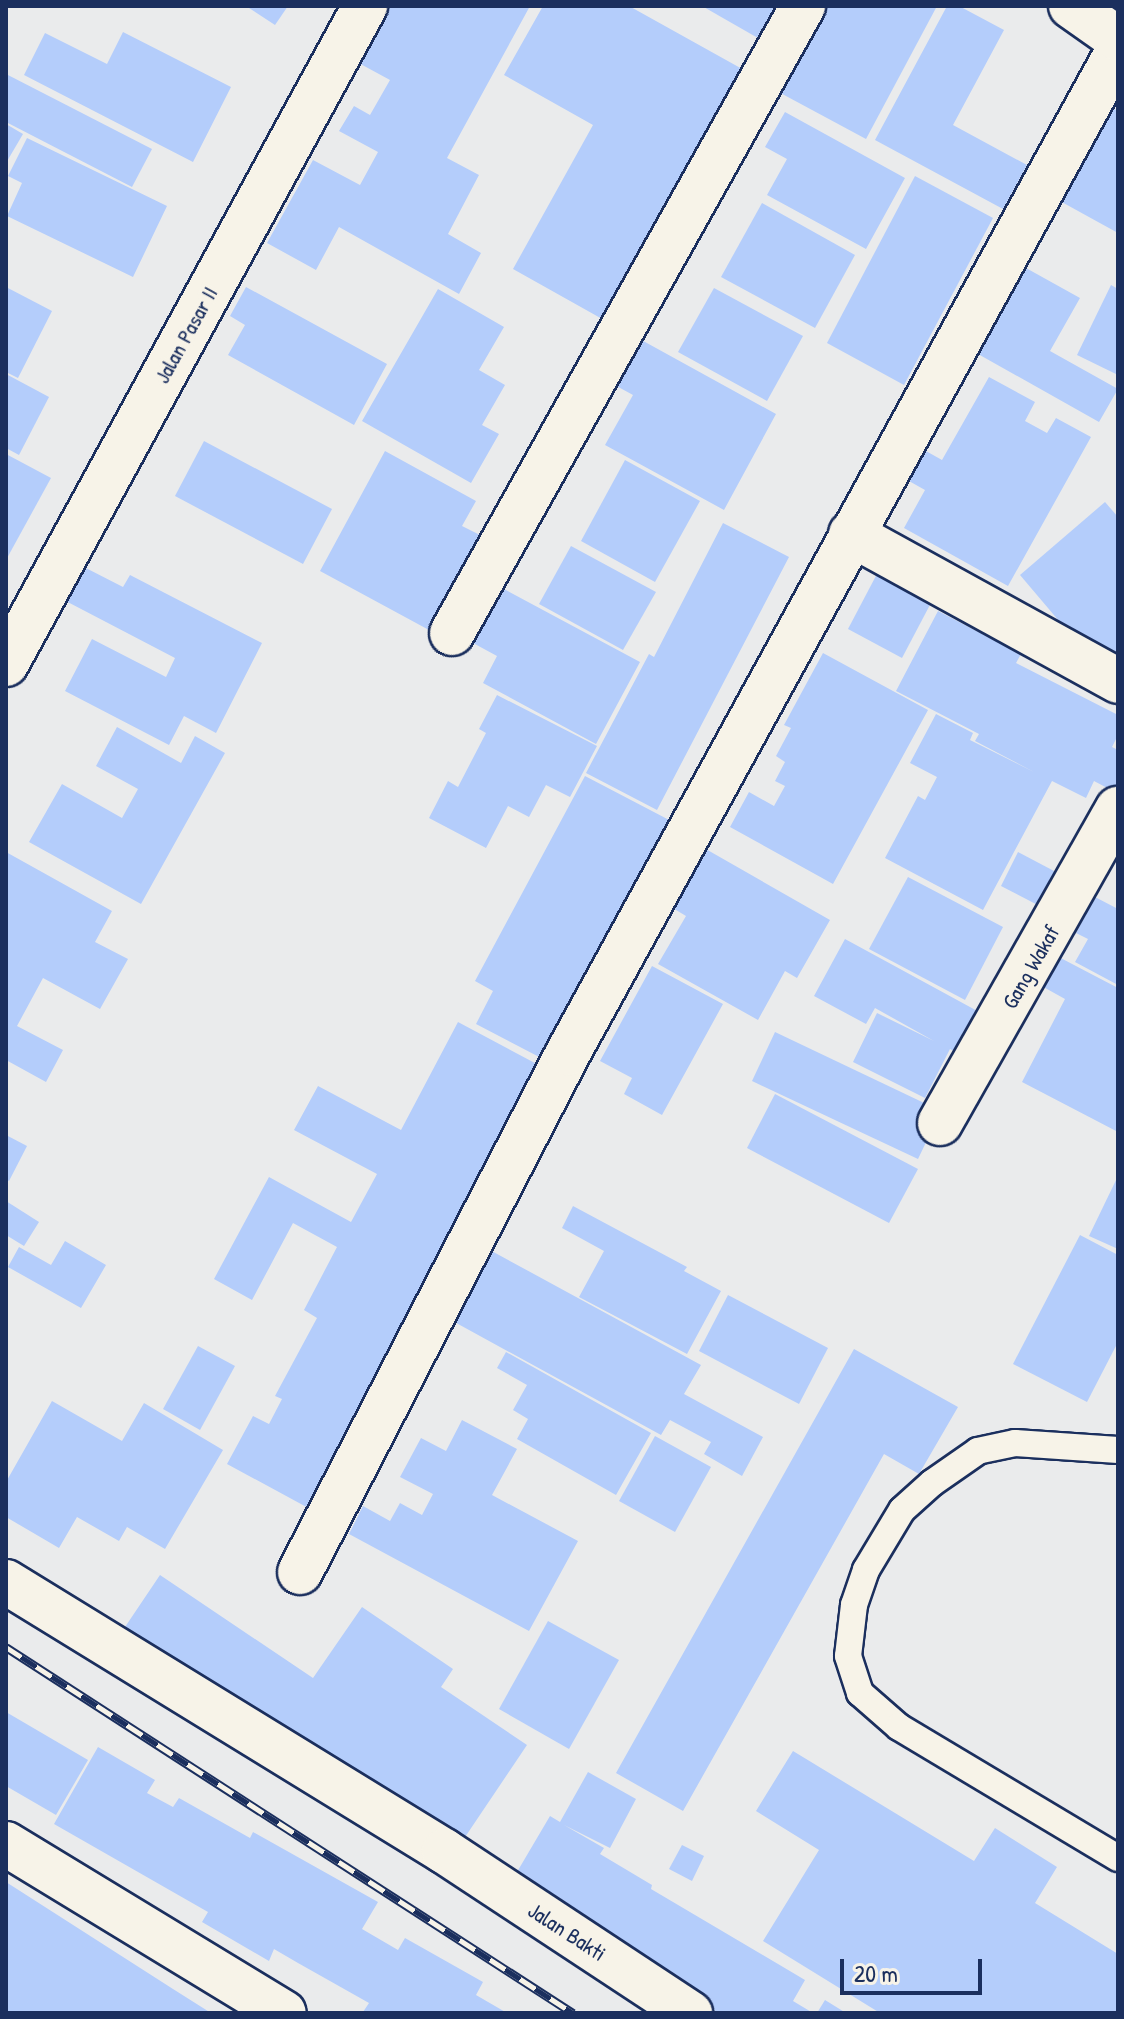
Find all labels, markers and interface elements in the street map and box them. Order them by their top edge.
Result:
street label: Jalan Pasar II [149,282,223,388]
street label: Gang Wakaf [997,921,1065,1013]
street label: Jalan Bakti [523,1897,611,1967]
scale bar [844,1943,986,1993]
text: 20 m [854,1957,898,1989]

